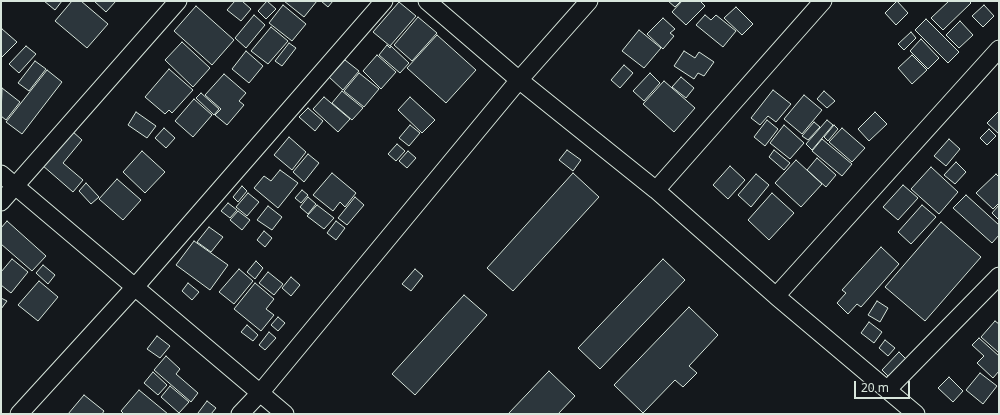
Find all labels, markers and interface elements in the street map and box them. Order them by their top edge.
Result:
scale bar [856,373,912,399]
text: 20 m [861,379,889,396]

